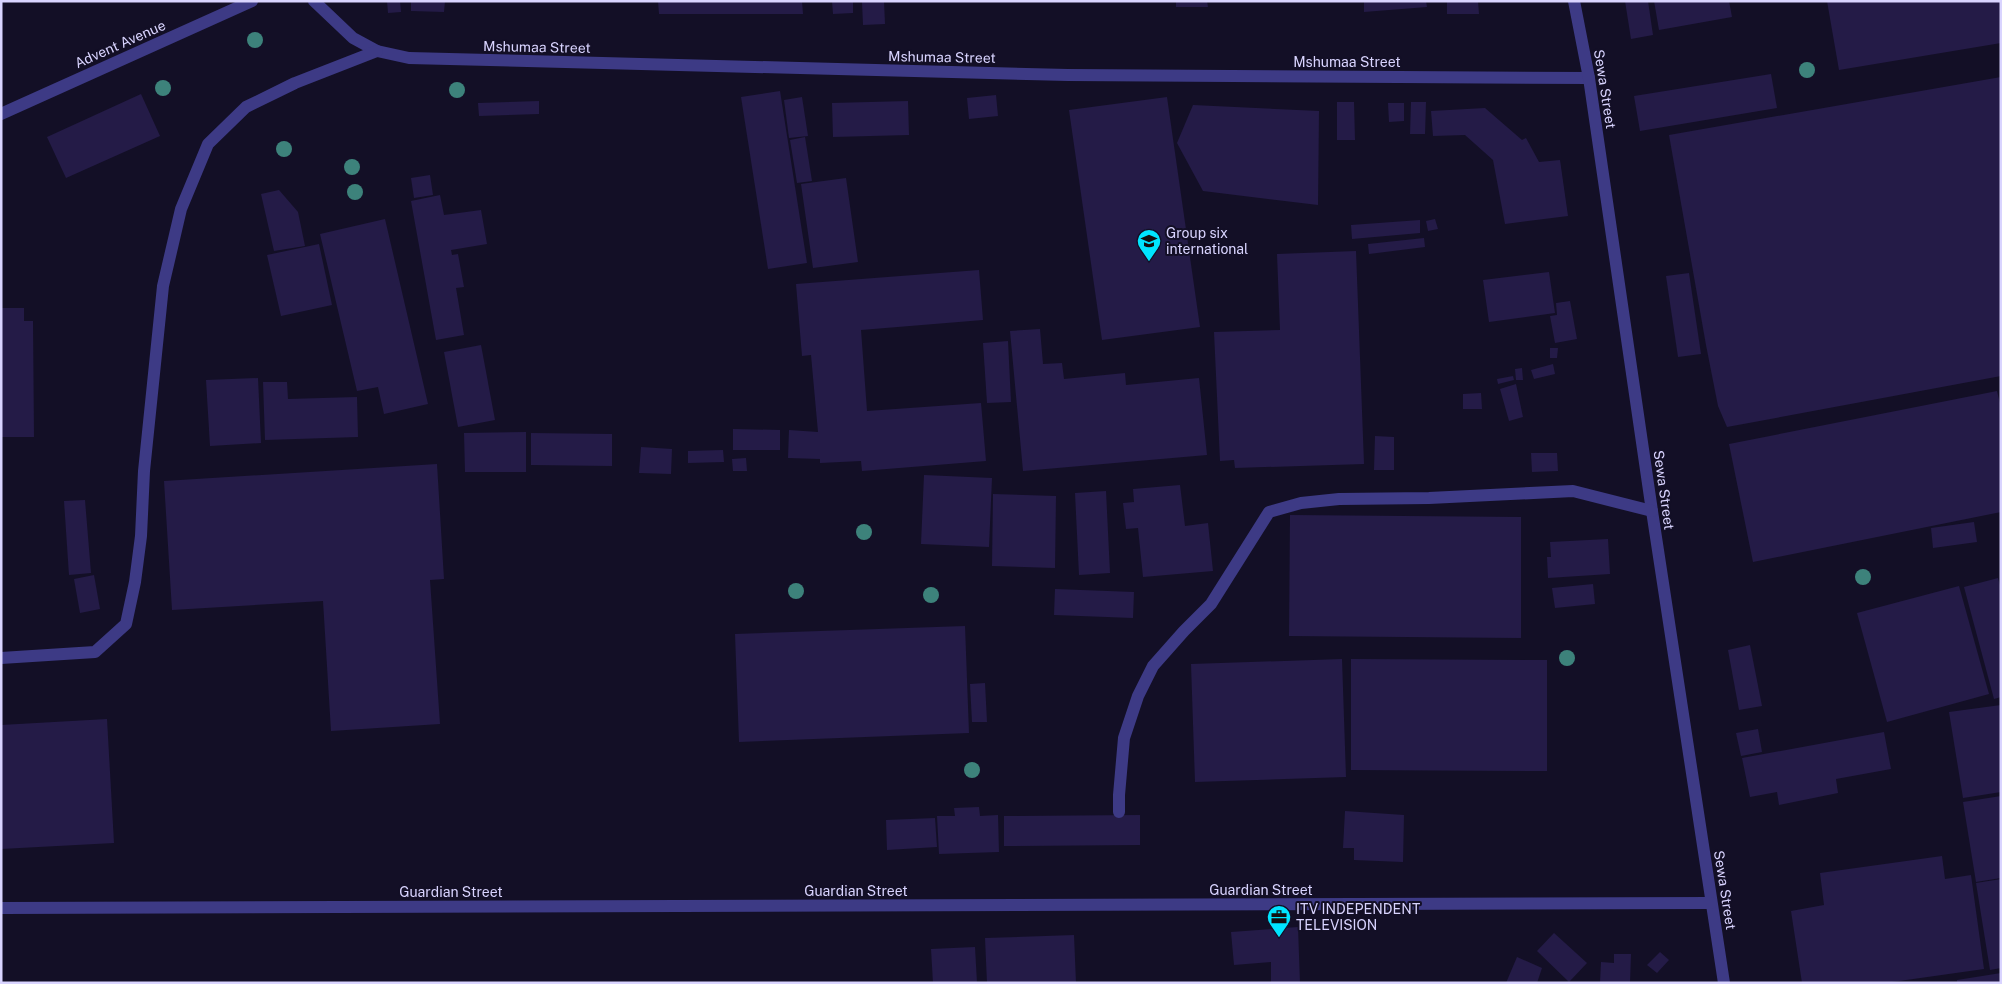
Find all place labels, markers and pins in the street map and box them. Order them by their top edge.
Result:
place label: Group six international [1166,225,1248,257]
school or university icon: Group six international [1136,228,1162,262]
place label: ITV INDEPENDENT TELEVISION [1296,901,1420,933]
office icon: ITV INDEPENDENT TELEVISION [1266,904,1292,938]

